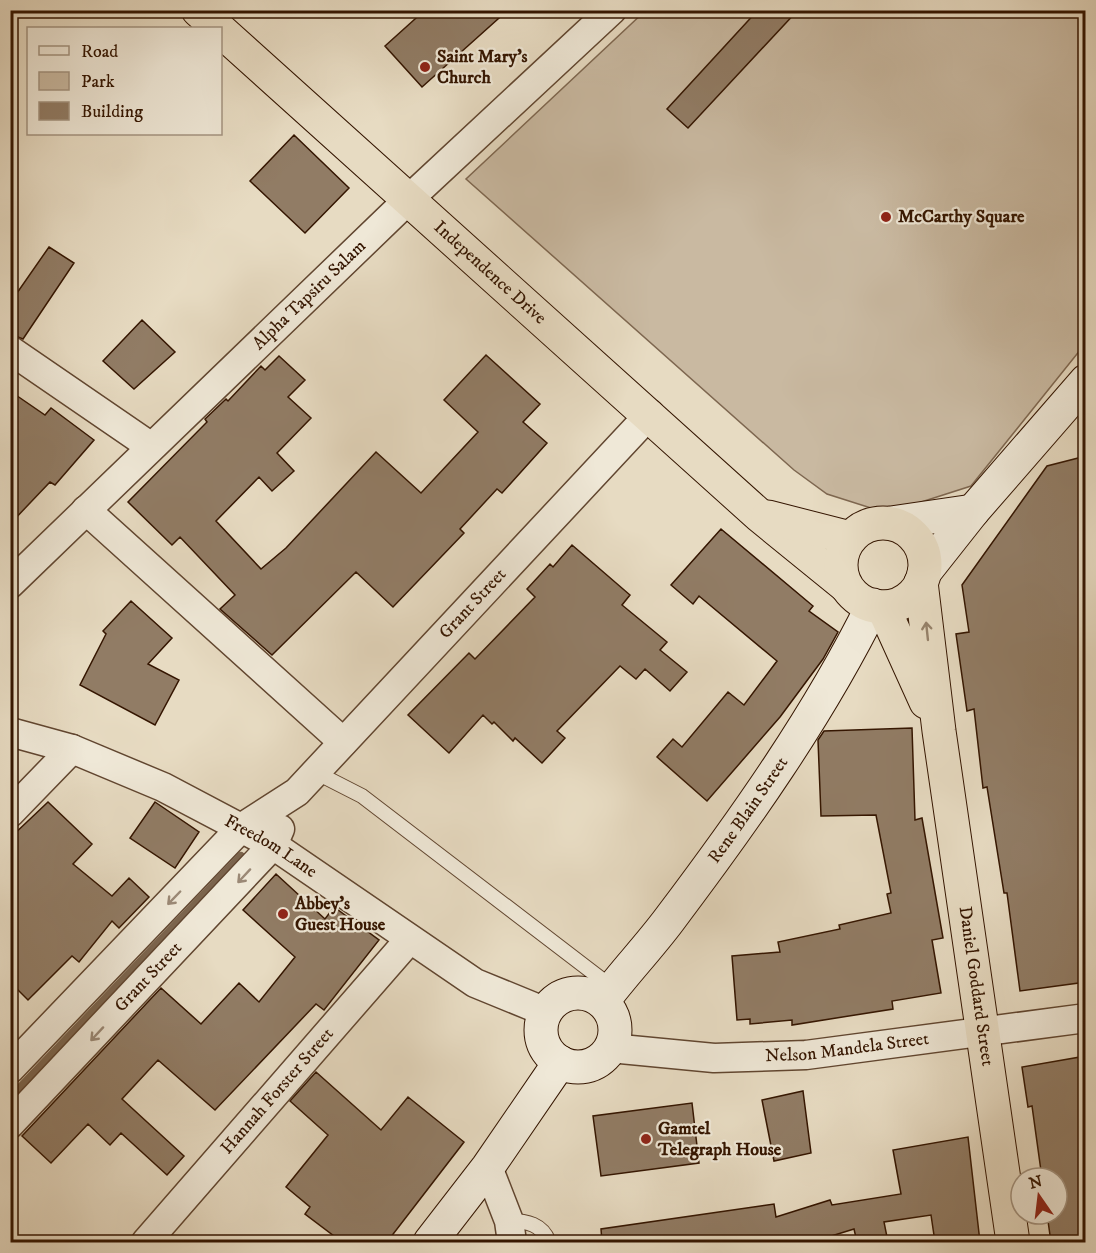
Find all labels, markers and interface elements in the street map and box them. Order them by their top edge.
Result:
legend [27,27,222,135]
text: Road [81,41,118,63]
place label: Saint Mary's Church [437,46,528,89]
marker: Saint Mary's Church [418,60,432,74]
text: Park [81,71,115,93]
text: Building [81,101,143,123]
place label: McCarthy Square [898,206,1025,228]
marker: McCarthy Square [879,210,893,224]
street label: Independence Drive [429,216,551,329]
street label: Alpha Tapsiru Salam [248,235,371,355]
street label: Grant Street [435,564,511,644]
one-way arrow [921,622,932,642]
street label: Rene Blain Street [704,753,793,868]
street label: Freedom Lane [221,810,321,883]
one-way arrow [237,868,251,883]
one-way arrow [167,890,181,905]
place label: Abbey's Guest House [294,893,386,936]
street label: Daniel Goddard Street [954,905,998,1068]
marker: Abbey's Guest House [276,907,290,921]
street label: Grant Street [110,937,187,1017]
street label: Hannah Forster Street [216,1023,339,1159]
one-way arrow [90,1026,104,1041]
street label: Nelson Mandela Street [765,1028,930,1067]
place label: Gamtel Telegraph House [657,1118,782,1161]
marker: Gamtel Telegraph House [639,1132,653,1146]
north arrow [1009,1166,1069,1226]
text: N [1027,1171,1044,1194]

